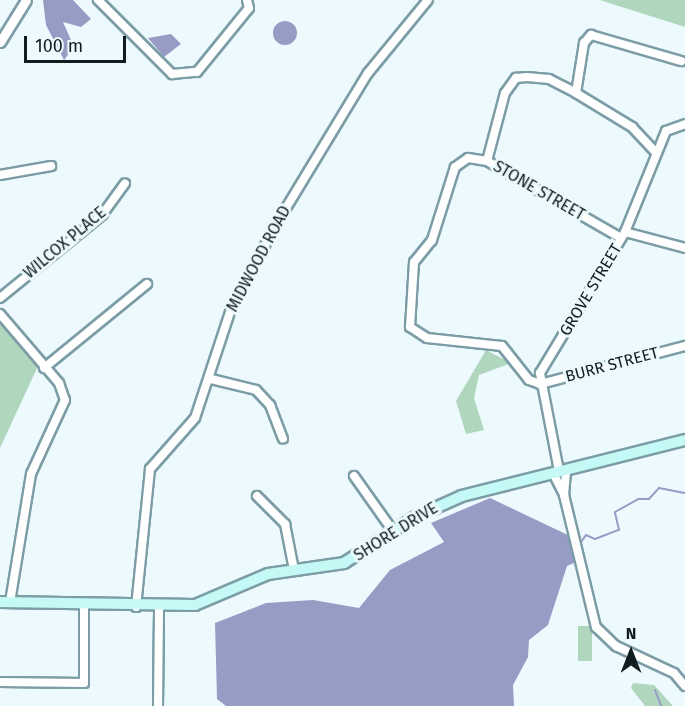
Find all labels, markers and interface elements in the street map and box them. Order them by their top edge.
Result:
scale bar [27,24,129,62]
text: 100 m [35,35,83,57]
street label: STONE STREET [490,157,588,225]
street label: WILCOX PLACE [20,203,110,283]
street label: MIDWOOD ROAD [223,203,295,315]
street label: GROVE STREET [556,240,626,340]
street label: BURR STREET [563,343,661,387]
street label: SHORE DRIVE [350,499,442,565]
north arrow [601,622,661,682]
text: N [626,624,636,643]

